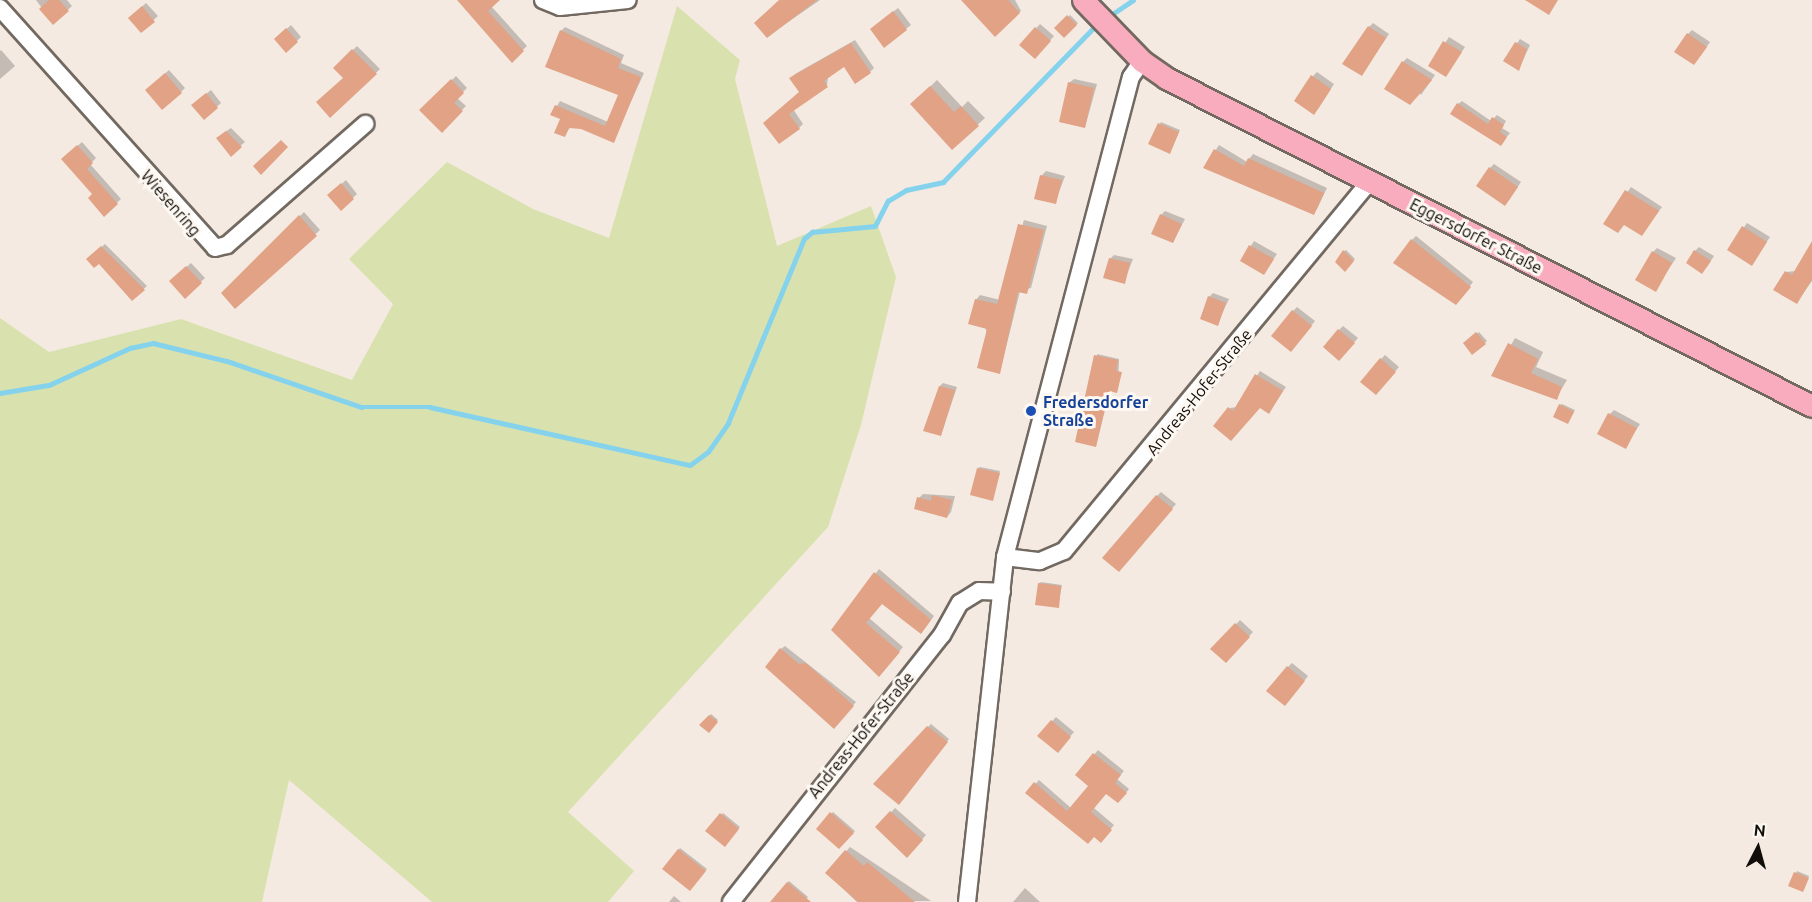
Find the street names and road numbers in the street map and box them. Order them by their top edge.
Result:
street label: Wiesenring [137,166,205,240]
street label: Eggersdorfer Straße [1407,194,1545,278]
street label: Andreas-Hofer-Straße [1142,325,1256,459]
street label: Andreas-Hofer-Straße [804,668,918,802]

